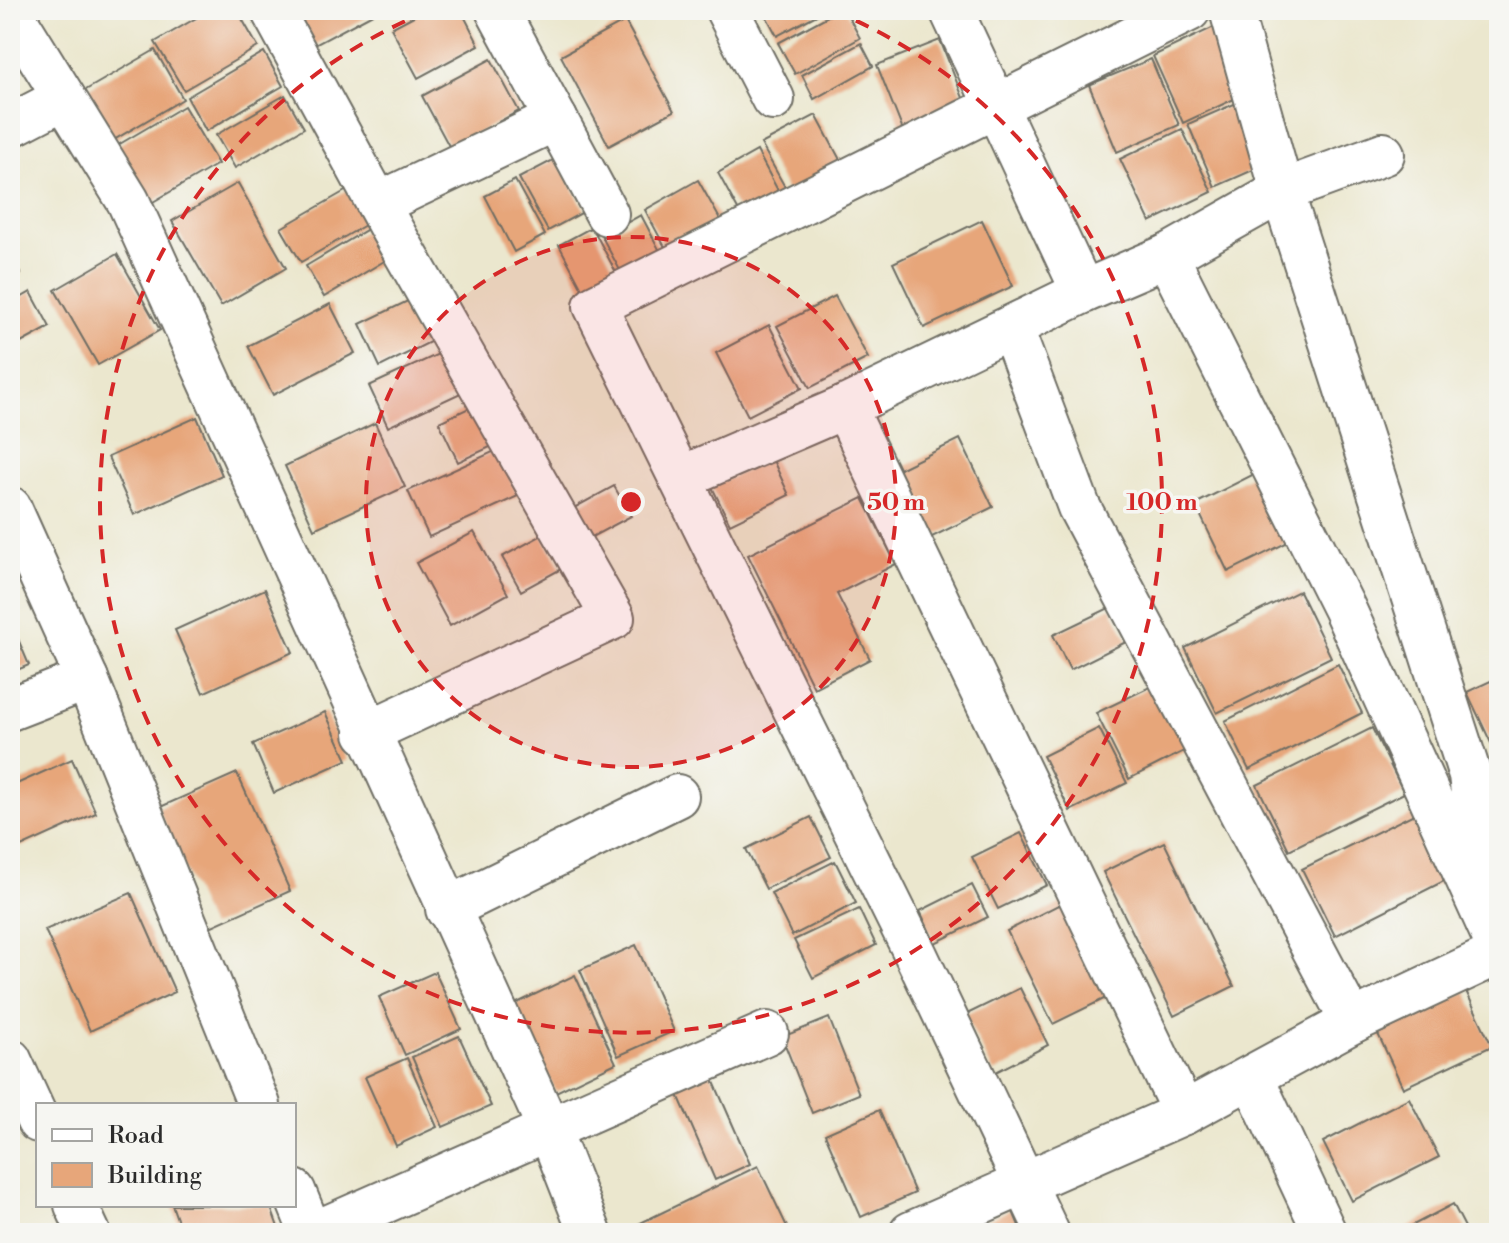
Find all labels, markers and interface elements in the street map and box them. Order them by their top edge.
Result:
centre of rings [617,488,645,516]
text: 50 m [867,488,925,518]
text: 100 m [1126,488,1198,518]
legend [36,1103,296,1207]
text: Road [108,1121,164,1151]
text: Building [107,1161,202,1191]

